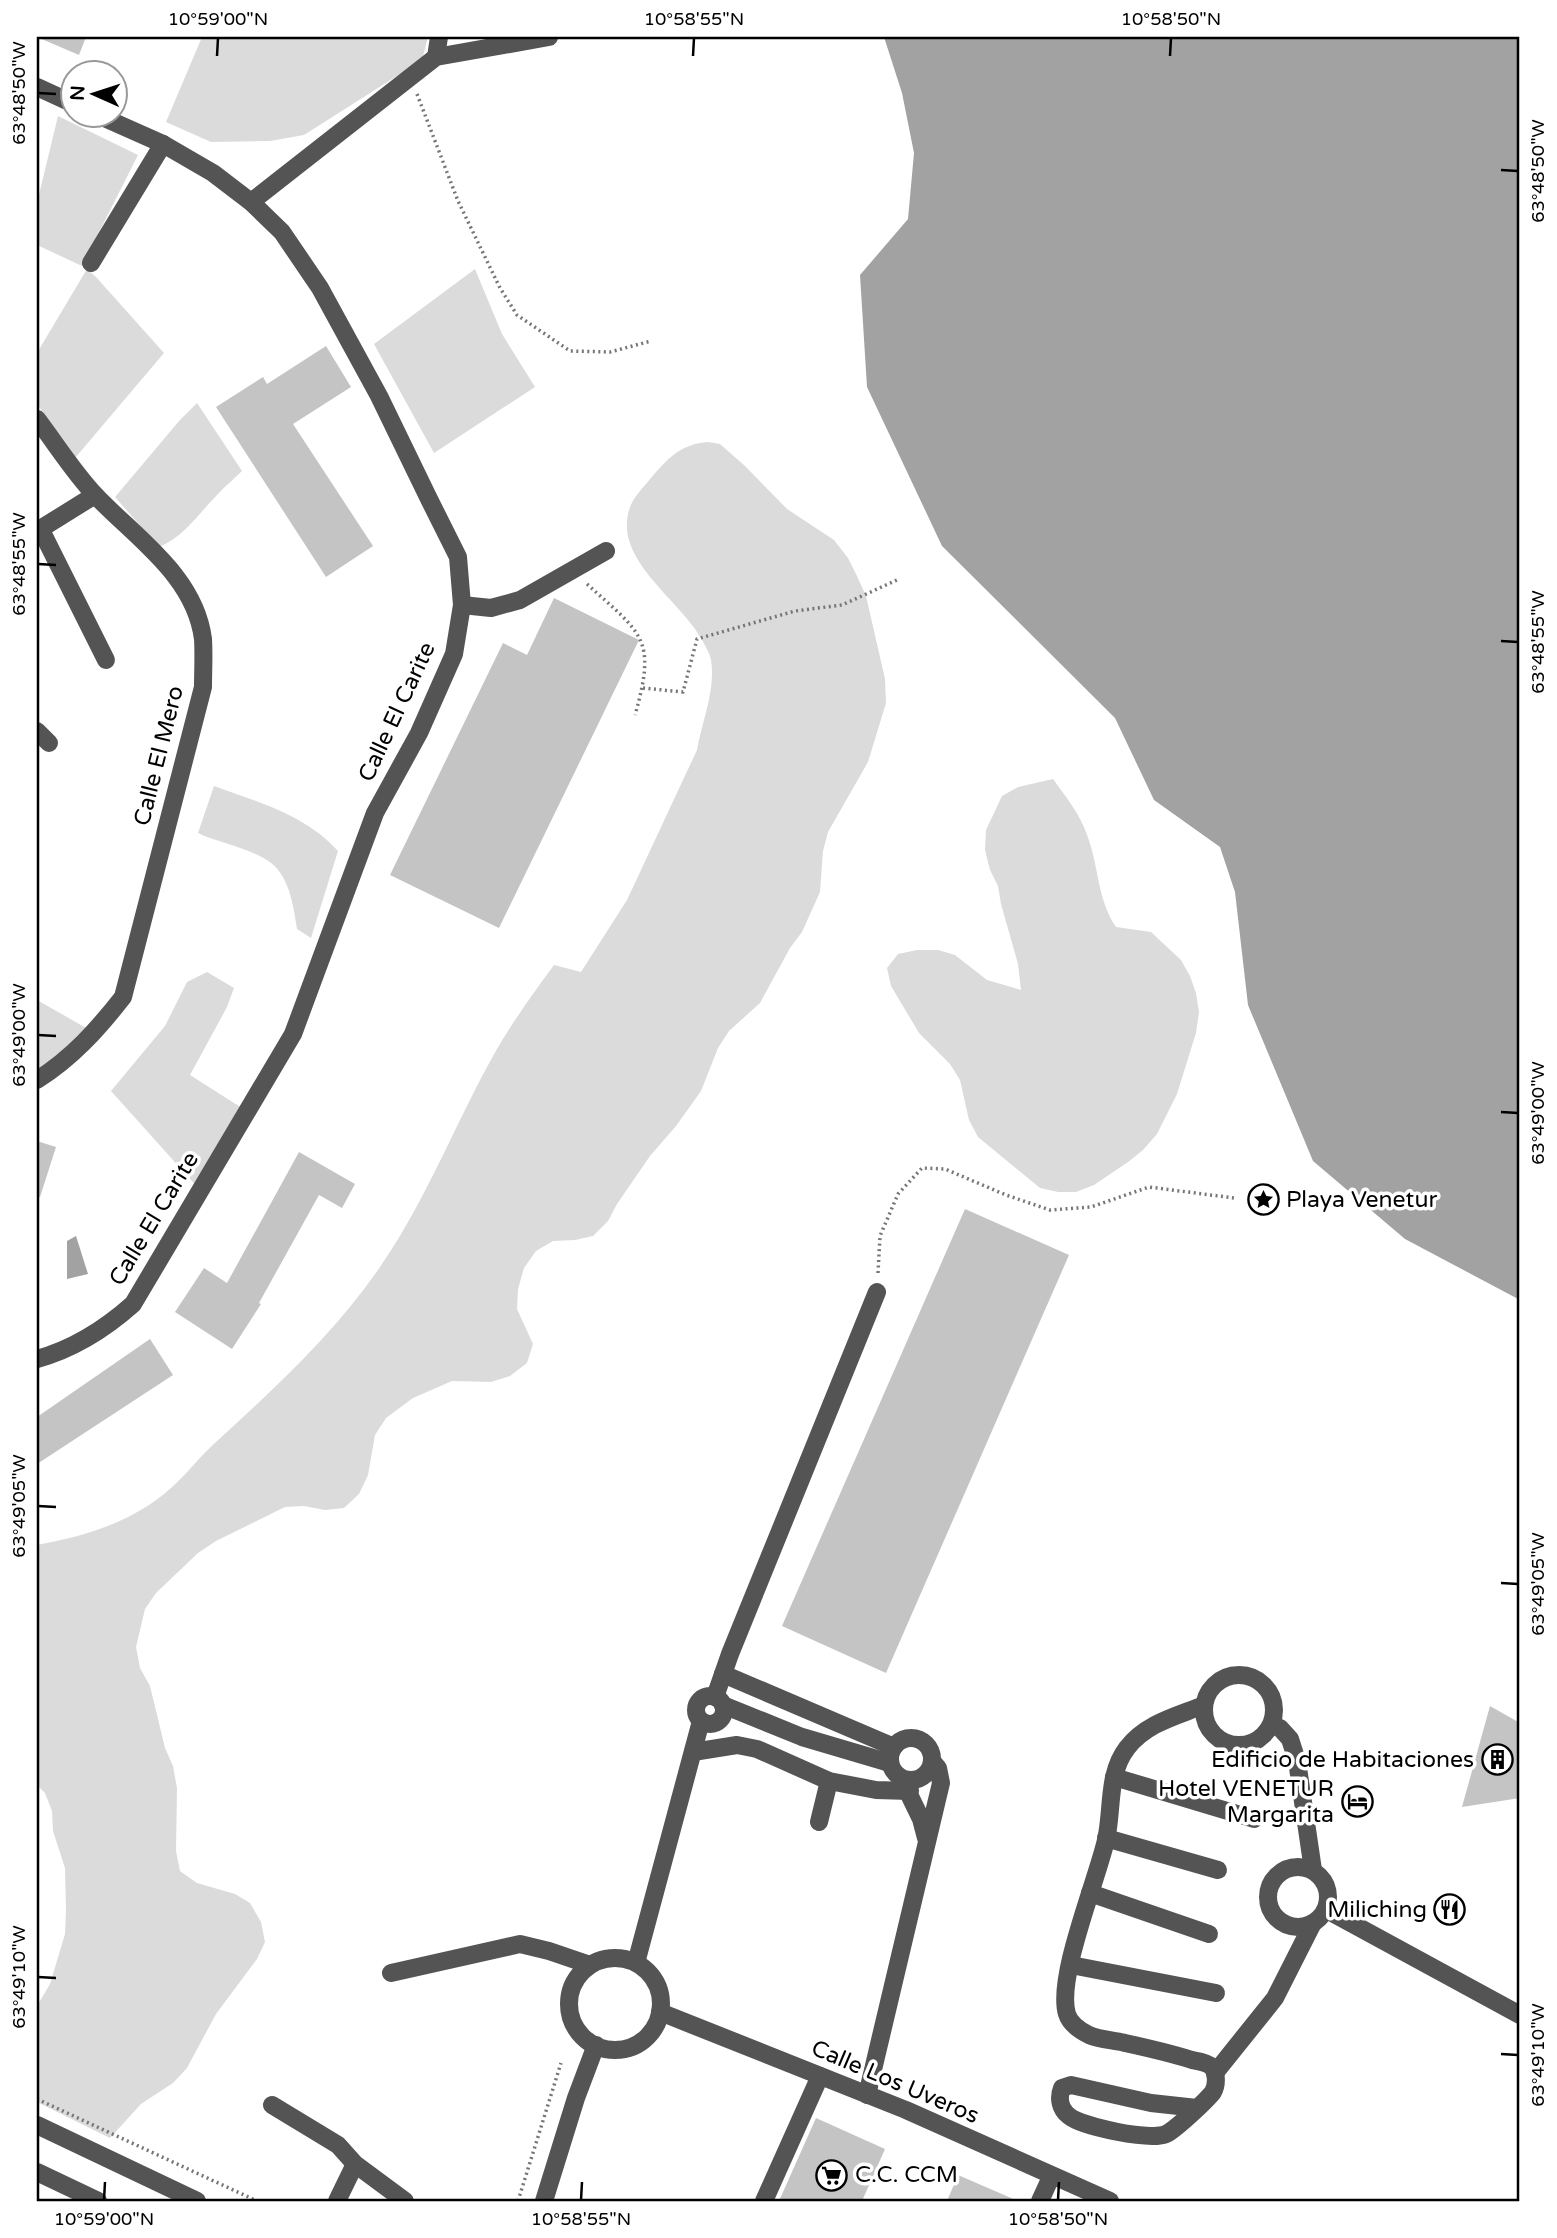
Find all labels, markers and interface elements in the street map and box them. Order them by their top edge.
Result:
text: 10°59'00"N [168,8,268,30]
text: 10°58'55"N [644,8,744,30]
text: 10°58'50"N [1121,8,1221,30]
text: 63°48'50"W [8,41,30,145]
north arrow [60,60,130,130]
text: N [67,85,89,101]
text: 63°48'50"W [1527,119,1549,223]
text: 63°48'55"W [8,512,30,616]
text: 63°48'55"W [1527,590,1549,694]
street label: Calle El Carite [352,638,442,786]
street label: Calle El Mero [128,683,190,829]
text: 63°49'00"W [8,983,30,1087]
text: 63°49'00"W [1527,1061,1549,1165]
street label: Calle El Carite [103,1147,205,1291]
place icon: Playa Venetur [1246,1183,1280,1217]
place label: Playa Venetur [1286,1186,1437,1214]
text: 63°49'05"W [8,1454,30,1558]
text: 63°49'05"W [1527,1532,1549,1636]
building icon: Edificio de Habitaciones [1480,1743,1514,1777]
place label: Edificio de Habitaciones [1211,1746,1474,1774]
place label: Hotel VENETUR Margarita [1158,1775,1334,1829]
hotel icon: Hotel VENETUR Margarita [1340,1785,1374,1819]
restaurant icon: Miliching [1433,1893,1467,1927]
place label: Miliching [1327,1896,1427,1924]
text: 63°49'10"W [8,1925,30,2029]
text: 63°49'10"W [1527,2003,1549,2107]
street label: Calle Los Uveros [807,2034,983,2130]
supermarket icon: C.C. CCM [815,2158,849,2192]
place label: C.C. CCM [855,2161,958,2189]
text: 10°59'00"N [54,2208,154,2230]
text: 10°58'55"N [531,2208,631,2230]
text: 10°58'50"N [1008,2208,1108,2230]

